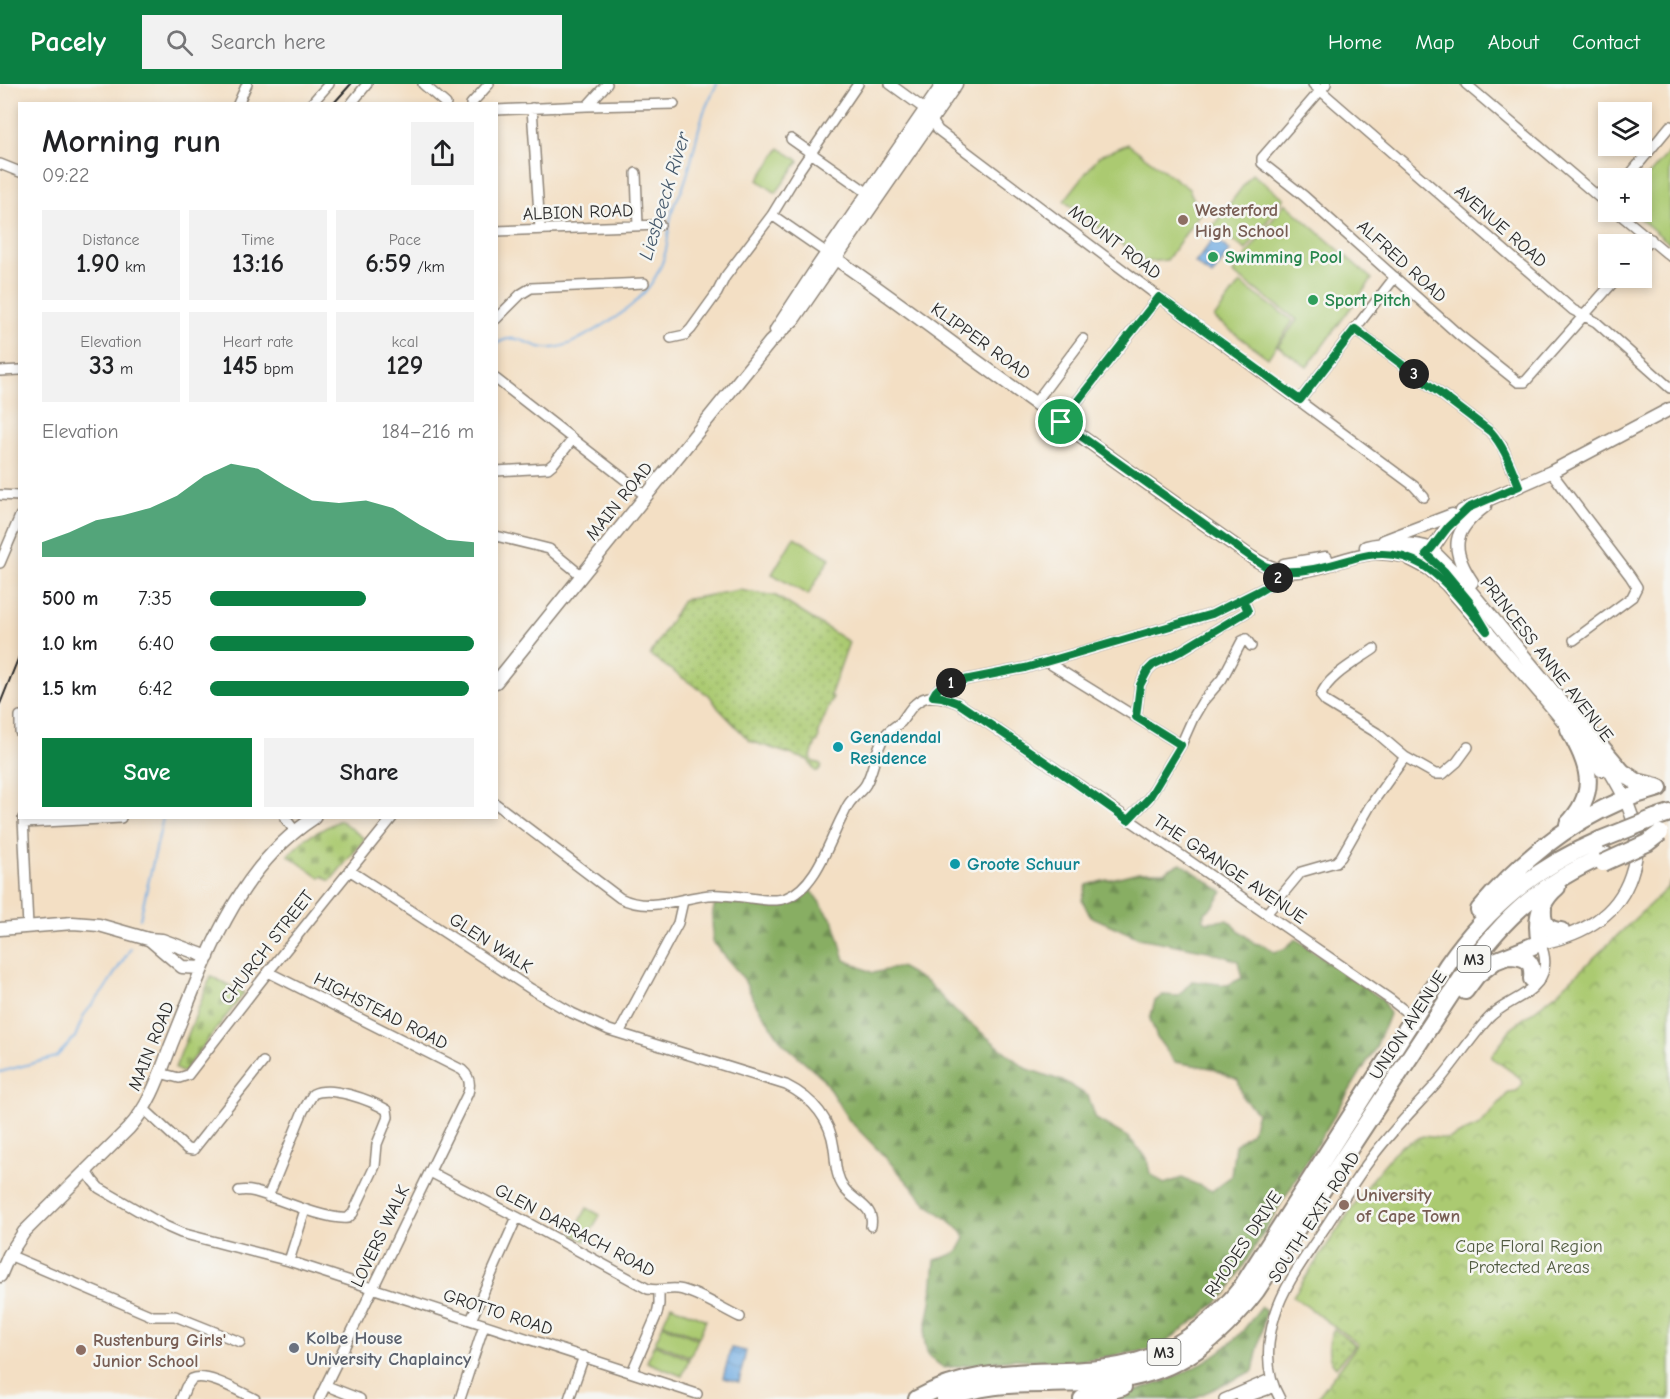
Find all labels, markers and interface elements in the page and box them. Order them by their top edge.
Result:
search box [142,15,562,69]
text: Pacely [30,26,106,58]
icon: search [163,26,196,59]
text: Search here [211,29,326,55]
text: Home [1328,30,1382,54]
text: Map [1415,30,1455,54]
text: About [1488,30,1539,54]
text: Contact [1572,30,1640,54]
map controls [1598,102,1652,288]
button: layers [1598,102,1652,156]
text: Morning run [42,122,221,160]
button: share [411,122,474,185]
water label: Liesbeeck River [634,128,695,263]
text: 09:22 [42,164,89,187]
button: + [1598,168,1652,222]
street label: AVENUE ROAD [1450,181,1551,272]
street label: ALBION ROAD [522,200,634,225]
place label: Westerford High School [1195,200,1289,242]
street label: MOUNT ROAD [1064,201,1165,284]
marker: Westerford High School [1176,213,1190,227]
street label: ALFRED ROAD [1353,216,1451,307]
text: Distance [82,231,140,249]
text: Time [241,231,275,249]
text: Pace [389,231,421,249]
button: − [1598,234,1652,288]
place label: Swimming Pool [1225,247,1342,268]
text: 1.90 [76,249,120,279]
text: 13:16 [232,249,284,279]
text: 6:59 [365,249,412,279]
marker: Swimming Pool [1206,250,1220,264]
text: km [120,258,146,276]
text: /km [412,258,445,276]
place label: Sport Pitch [1325,290,1411,311]
marker: Sport Pitch [1306,293,1320,307]
street label: KLIPPER ROAD [927,298,1035,385]
text: Elevation [80,333,142,351]
text: Heart rate [223,333,293,351]
text: kcal [392,333,418,351]
text: 33 [89,351,115,381]
text: 145 [222,351,258,381]
text: 129 [387,351,423,381]
pin: 3 [1399,359,1429,389]
text: m [115,360,133,378]
text: bpm [258,360,294,378]
text: 3 [1410,365,1418,383]
pin [1035,396,1086,447]
icon: arrive [1044,405,1077,438]
text: Elevation [42,420,119,443]
text: 184–216 m [382,420,474,443]
street label: MAIN ROAD [581,458,657,545]
pin: 2 [1263,563,1293,593]
text: 2 [1274,569,1282,587]
street label: PRINCESS ANNE AVENUE [1476,573,1618,746]
text: 500 m [42,587,99,610]
text: 7:35 [138,587,172,610]
text: 1.0 km [42,632,98,655]
text: 6:40 [138,632,174,655]
pin: 1 [936,668,966,698]
text: 1 [948,674,954,692]
text: 1.5 km [42,677,97,700]
text: 6:42 [138,677,173,700]
place label: Genadendal Residence [850,727,941,769]
button: Save [42,738,252,807]
button: Share [264,738,474,807]
marker: Genadendal Residence [831,740,845,754]
street label: THE GRANGE AVENUE [1149,810,1310,929]
place label: Groote Schuur [967,854,1080,875]
marker: Groote Schuur [948,857,962,871]
street label: CHURCH STREET [216,886,319,1008]
street label: GLEN WALK [445,909,536,978]
road number: M3 [1458,946,1490,972]
street label: UNION AVENUE [1365,967,1451,1084]
street label: HIGHSTEAD ROAD [310,969,451,1054]
street label: MAIN ROAD [124,998,179,1094]
street label: SOUTH EXIT ROAD [1264,1148,1365,1287]
street label: GLEN DARRACH ROAD [491,1179,658,1282]
street label: LOVERS WALK [347,1182,414,1291]
place label: University of Cape Town [1356,1185,1460,1227]
street label: RHODES DRIVE [1200,1187,1287,1301]
marker: University of Cape Town [1337,1198,1351,1212]
park label: Cape Floral Region Protected Areas [1455,1236,1603,1278]
street label: GROTTO ROAD [440,1285,555,1340]
place label: Kolbe House University Chaplaincy [306,1328,472,1370]
place label: Rustenburg Girls' Junior School [93,1330,226,1372]
road number: M3 [1148,1339,1180,1365]
marker: Kolbe House University Chaplaincy [287,1341,301,1355]
marker: Rustenburg Girls' Junior School [74,1343,88,1357]

